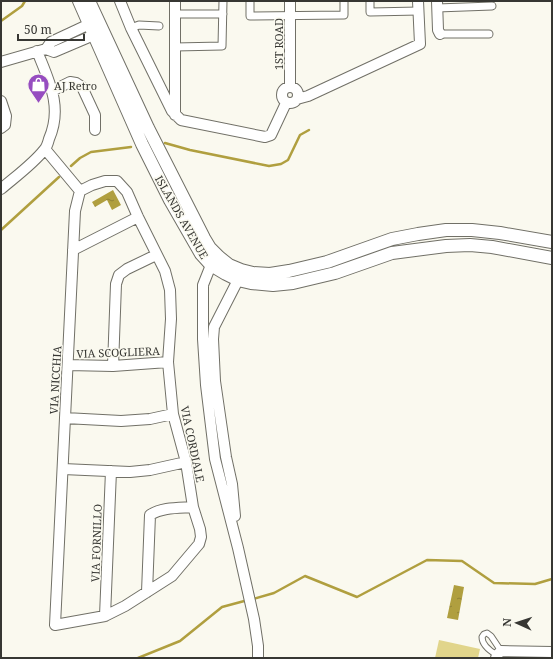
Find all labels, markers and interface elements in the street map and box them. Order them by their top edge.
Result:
scale bar [18,16,84,42]
street label: 1ST ROAD [271,18,286,70]
text: 50 m [24,21,52,38]
shop icon: AJ Retro [26,72,52,105]
place label: AJ Retro [54,78,97,93]
street label: ISLANDS AVENUE [152,172,212,262]
street label: VIA SCOGLIERA [76,343,160,361]
street label: VIA NICCHIA [46,345,64,415]
street label: VIA CORDIALE [178,404,208,484]
street label: VIA FORNILLO [87,504,105,582]
north arrow [497,603,537,643]
text: N [499,617,514,627]

